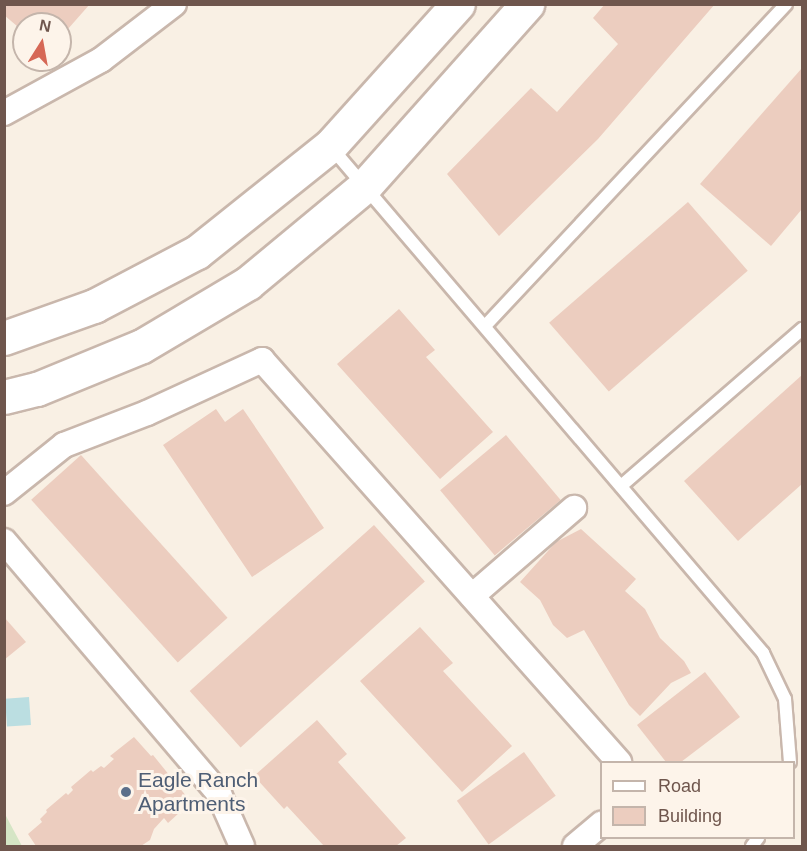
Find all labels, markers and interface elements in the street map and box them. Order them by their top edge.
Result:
north arrow [12,12,72,72]
text: N [38,16,52,35]
legend [600,761,795,839]
place label: Eagle Ranch Apartments [138,767,258,817]
text: Road [658,776,701,796]
marker: Eagle Ranch Apartments [119,785,133,799]
text: Building [658,806,722,826]

